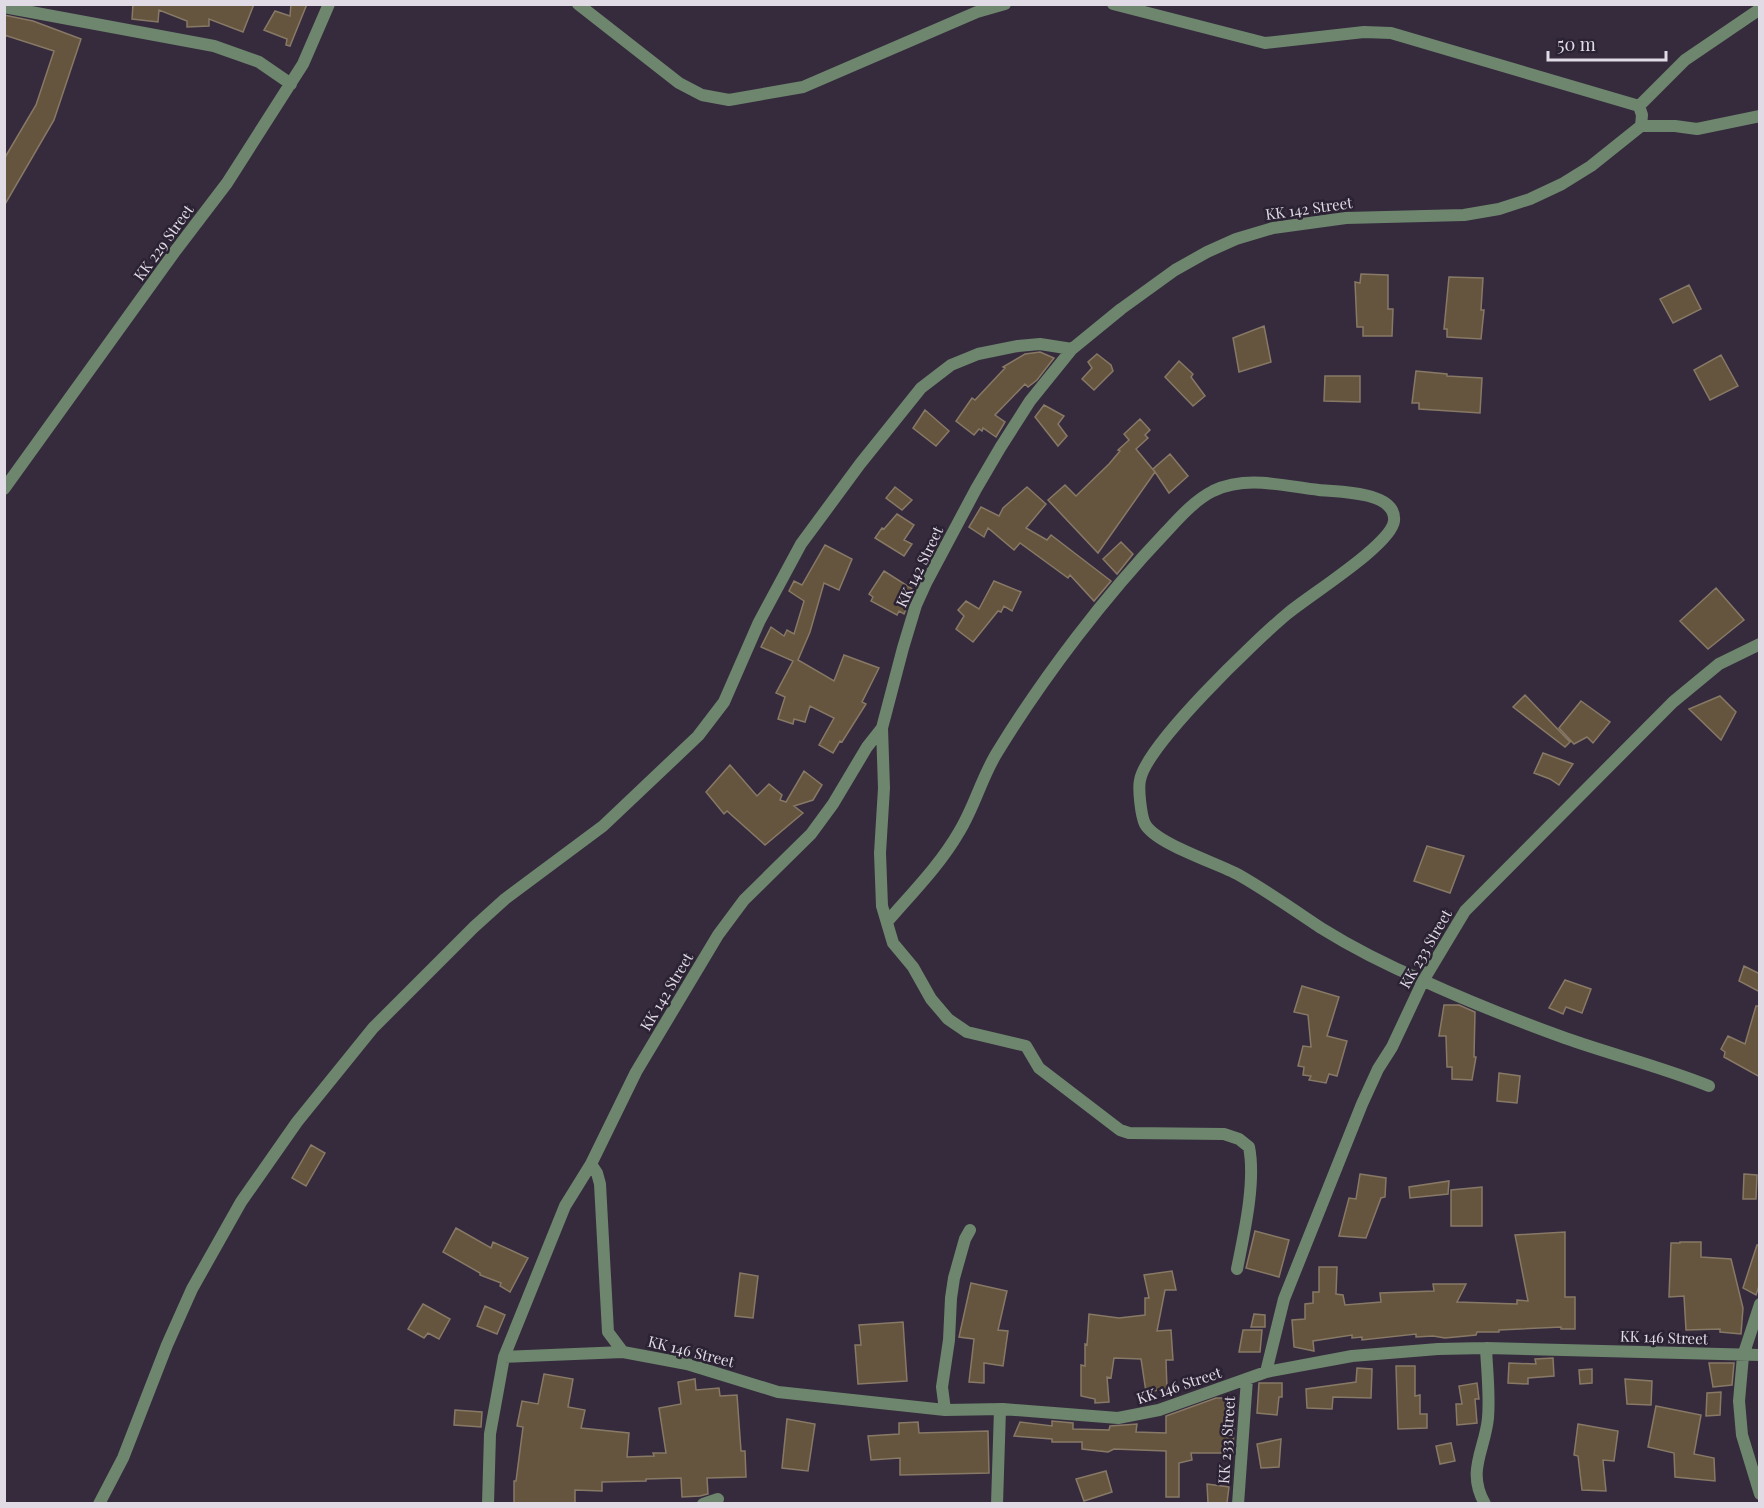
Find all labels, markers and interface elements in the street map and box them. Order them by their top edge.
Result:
scale bar [1548,24,1666,62]
text: 50 m [1557,32,1596,56]
street label: KK 142 Street [1264,192,1354,224]
street label: KK 229 Street [129,200,198,284]
street label: KK 142 Street [891,522,948,610]
street label: KK 233 Street [1394,905,1456,992]
street label: KK 142 Street [635,948,698,1034]
street label: KK 146 Street [1620,1325,1709,1349]
street label: KK 146 Street [646,1331,737,1372]
street label: KK 146 Street [1134,1362,1224,1408]
street label: KK 233 Street [1213,1395,1239,1485]

